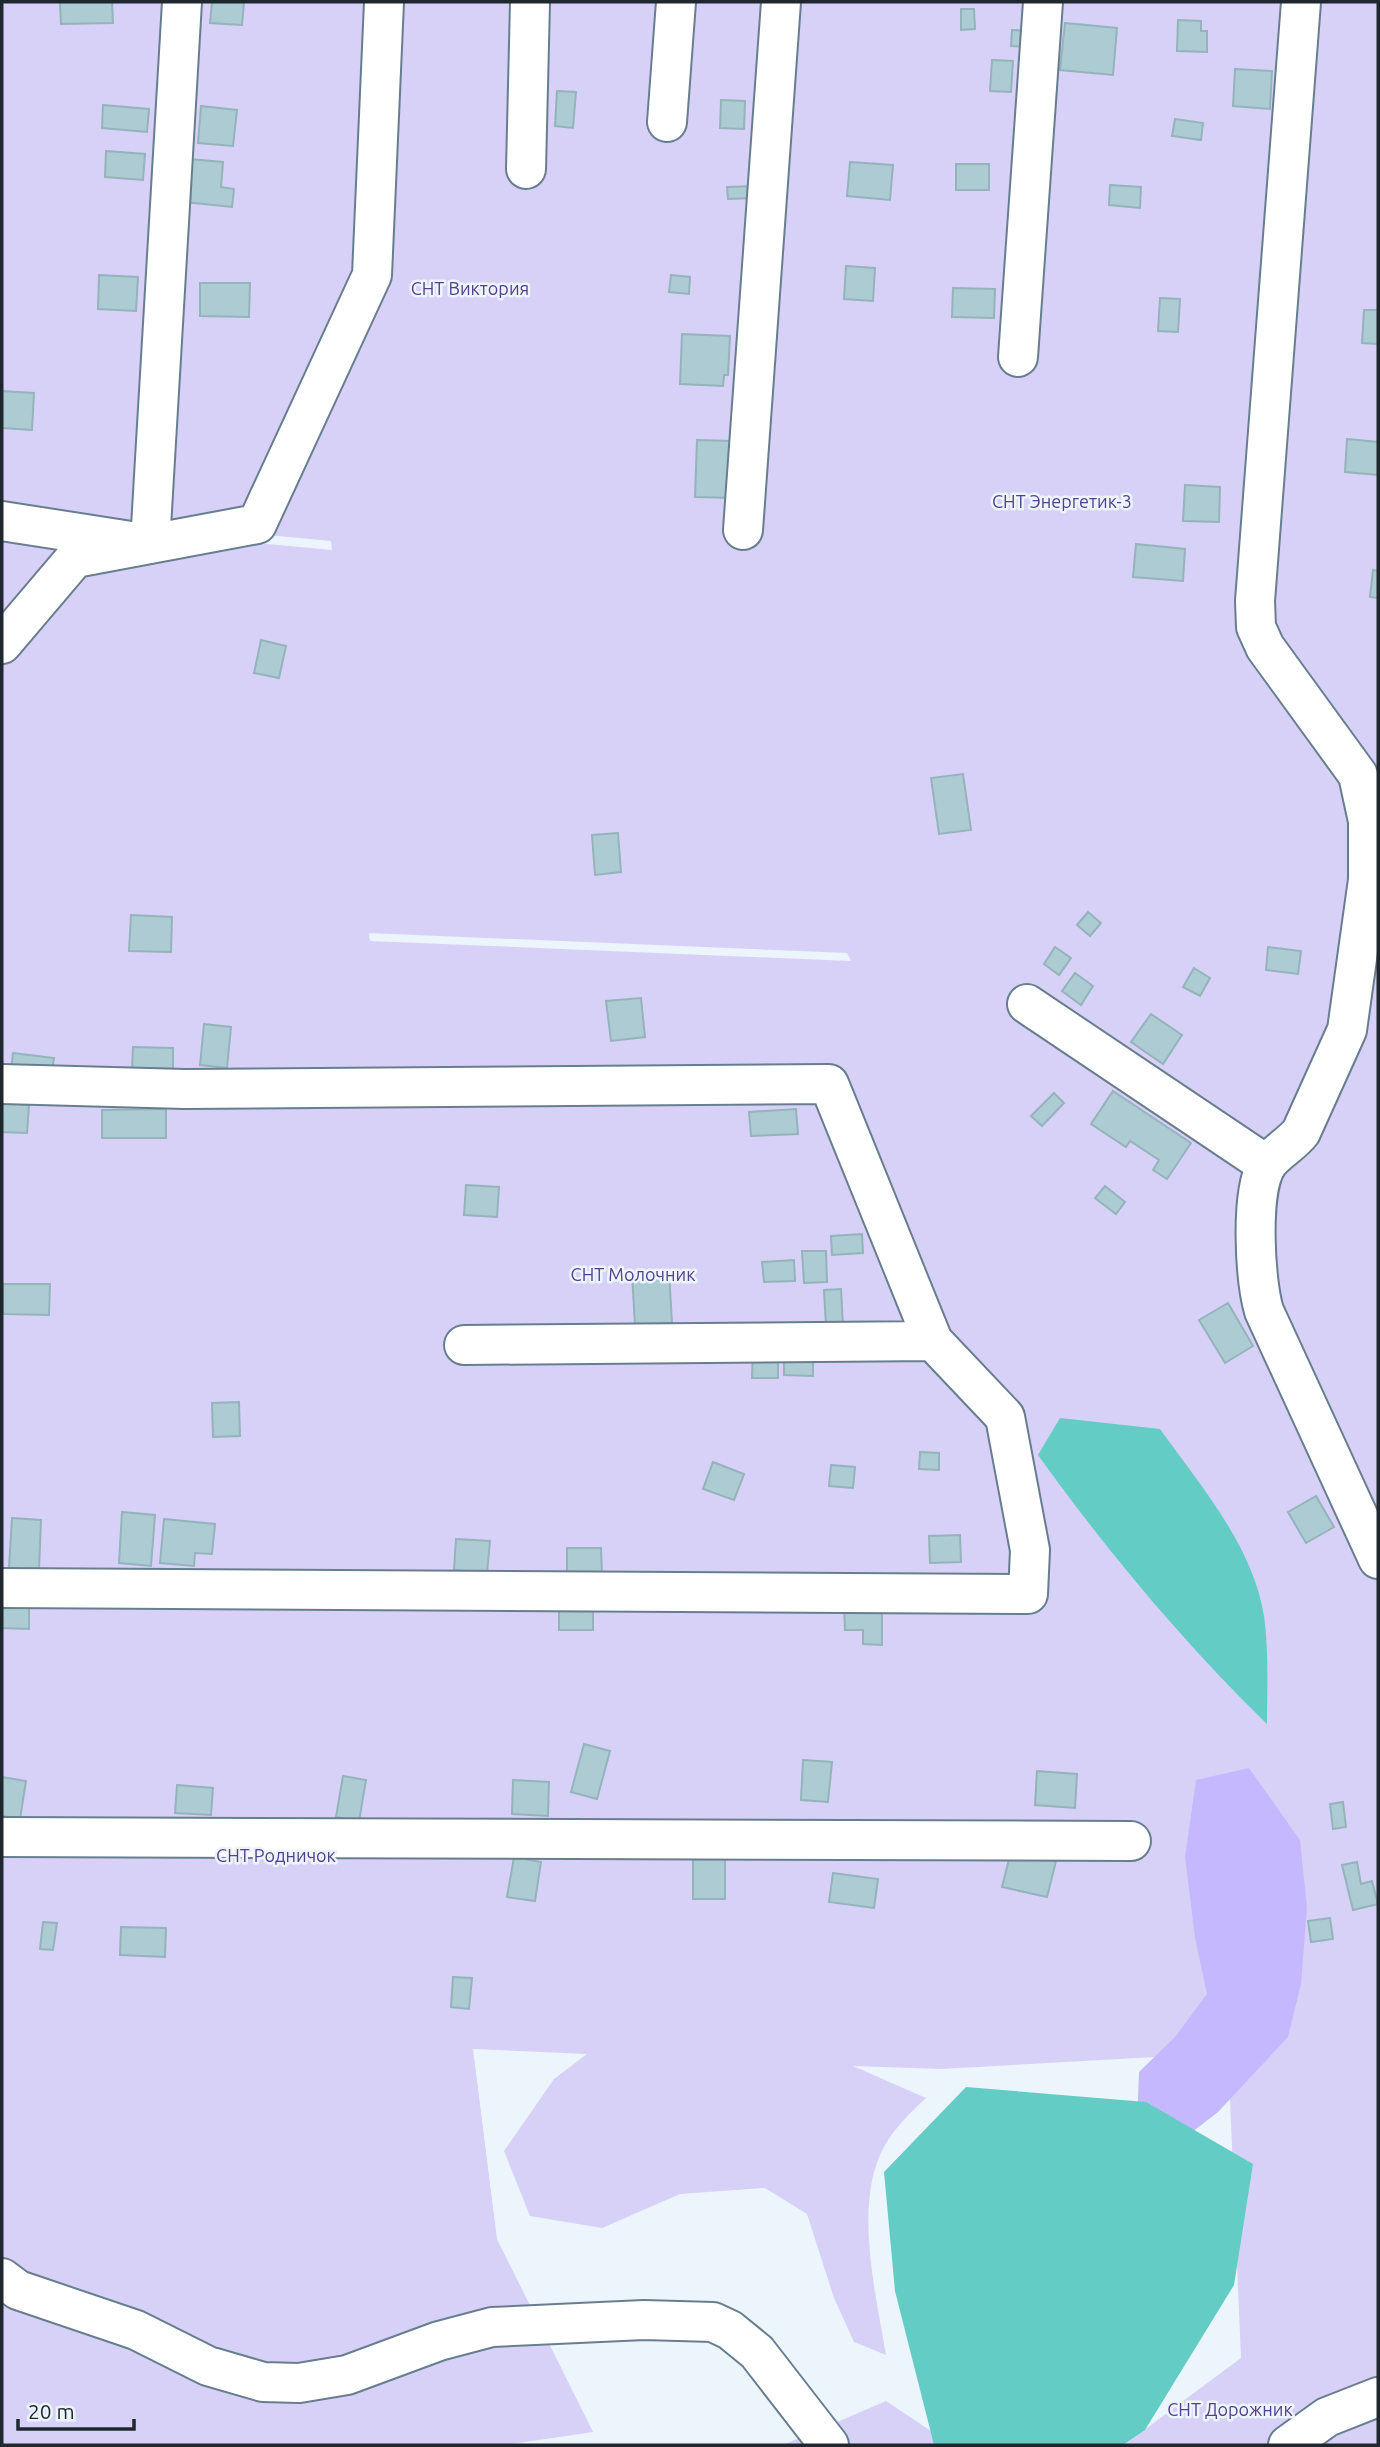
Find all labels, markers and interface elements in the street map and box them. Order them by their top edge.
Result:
park label: СНТ Виктория [411,278,529,298]
park label: СНТ Энергетик-3 [992,491,1132,511]
park label: СНТ Молочник [571,1264,695,1284]
park label: СНТ Родничок [216,1845,336,1865]
scale bar [18,2388,133,2432]
text: 20 m [28,2399,75,2423]
park label: СНТ Дорожник [1167,2399,1293,2419]

